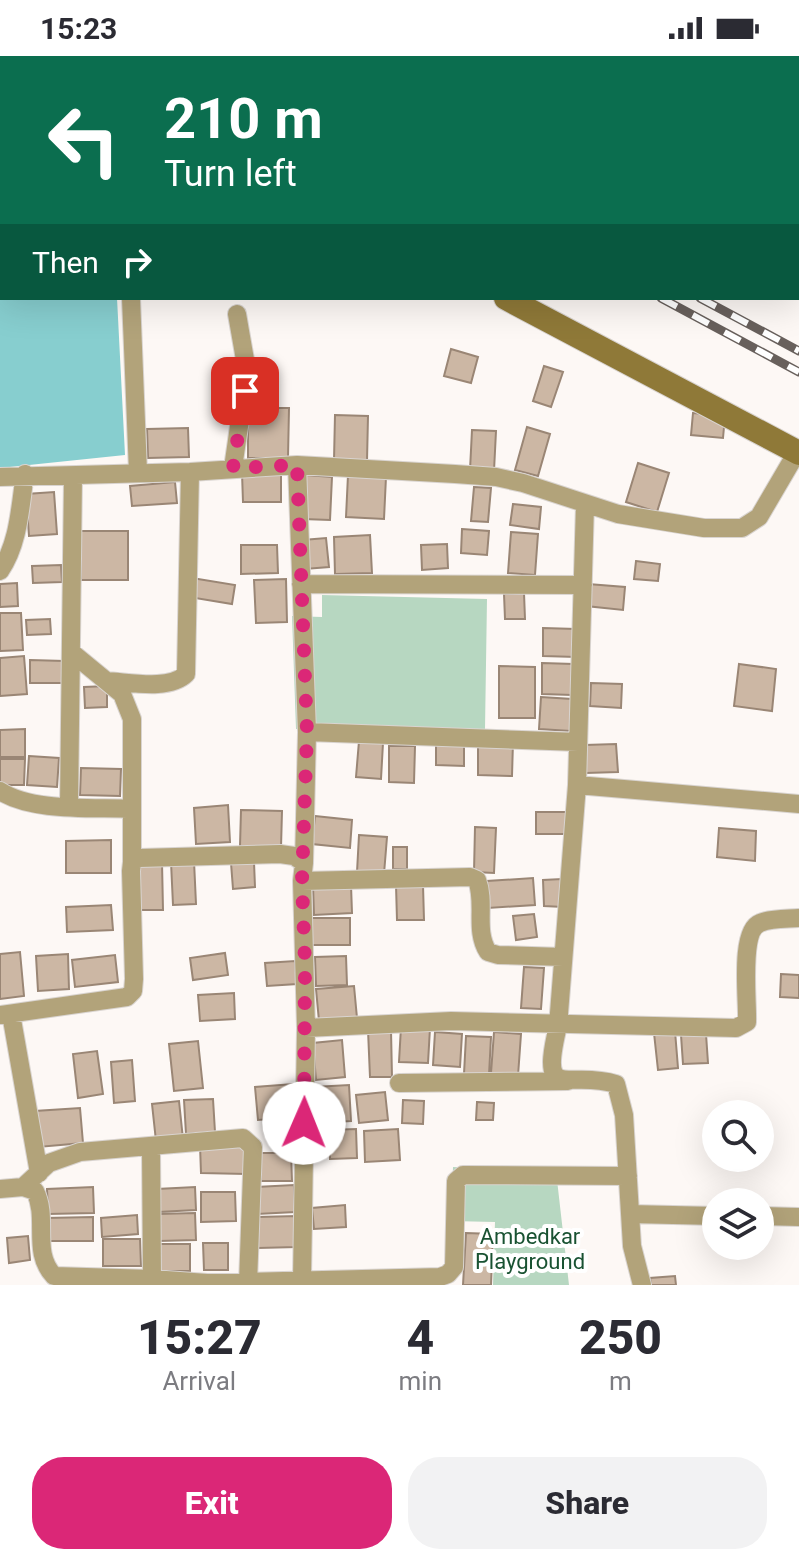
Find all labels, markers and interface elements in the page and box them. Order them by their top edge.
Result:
text: 15:23 [40,11,117,46]
text: 210 m [164,86,323,152]
icon: left [32,88,136,192]
text: Turn left [164,153,297,195]
icon: right [115,240,159,284]
text: Then [32,245,99,280]
pin [211,357,279,425]
icon: arrive [223,369,267,413]
position arrow [262,1081,346,1165]
map controls [702,1100,774,1260]
button: search [702,1100,774,1172]
button: layers [702,1188,774,1260]
park label: Ambedkar Playground [475,1224,585,1274]
text: 15:27 [137,1309,262,1366]
text: 4 [406,1309,434,1366]
text: 250 [579,1309,662,1366]
text: Arrival [162,1366,236,1396]
text: min [399,1366,442,1396]
text: m [609,1366,632,1396]
button: Exit [32,1457,392,1549]
button: Share [408,1457,767,1549]

